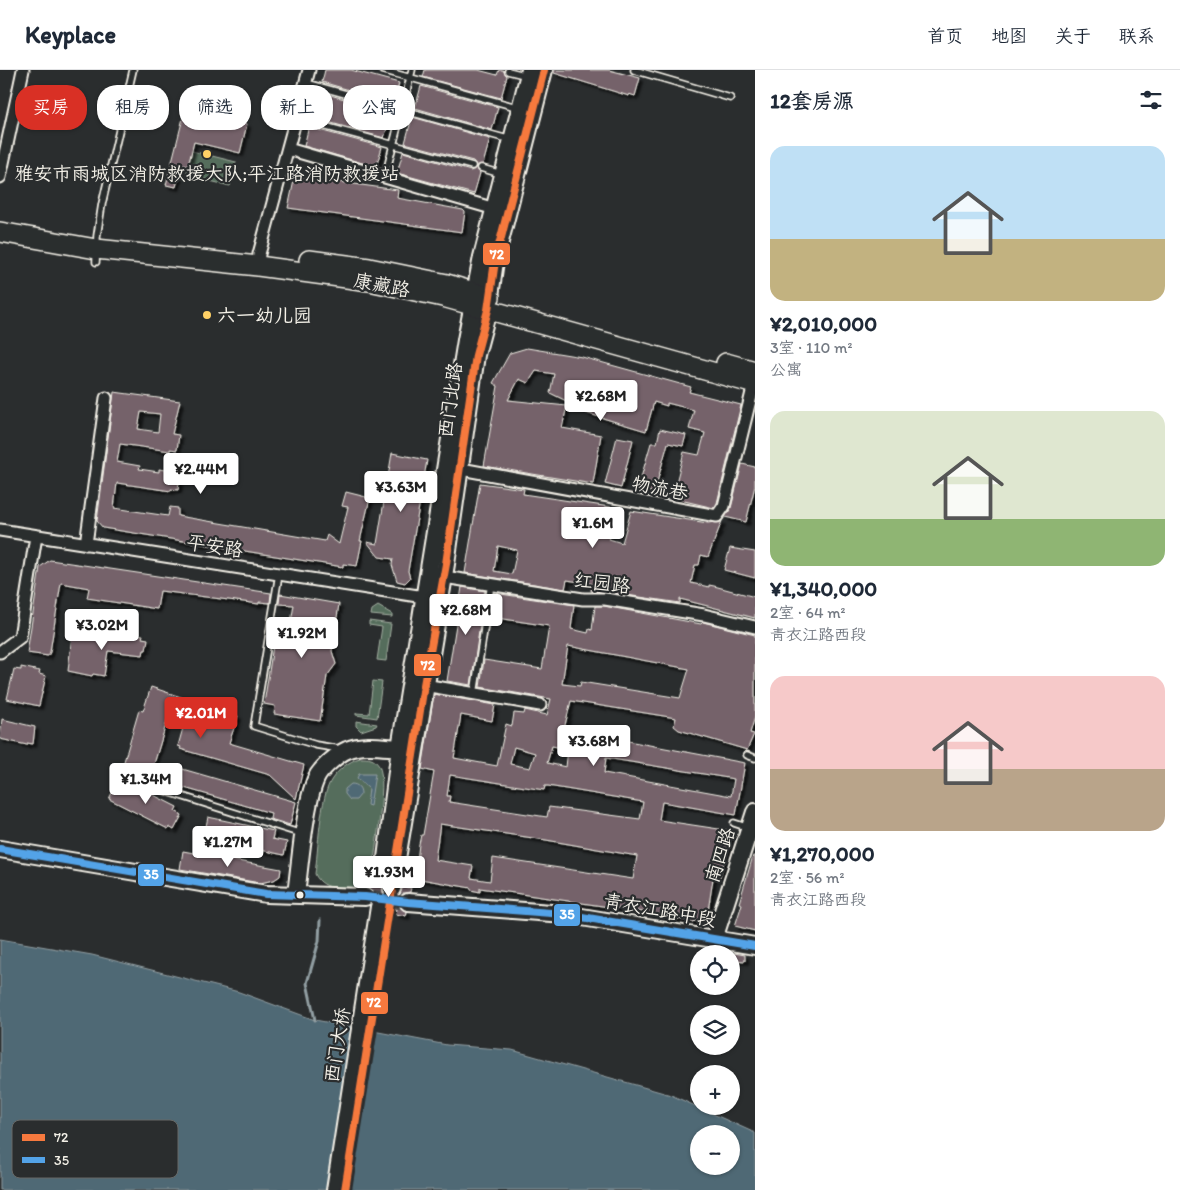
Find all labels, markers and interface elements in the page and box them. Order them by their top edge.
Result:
text: Keyplace [25,20,116,49]
text: 首页 [927,25,963,47]
text: 地图 [991,25,1027,47]
text: 关于 [1055,25,1091,47]
text: 联系 [1119,25,1155,47]
chip: 买房 [15,85,87,130]
chip: 租房 [97,85,169,130]
chip: 筛选 [179,85,251,130]
chip: 新上 [261,85,333,130]
chip: 公寓 [343,85,415,130]
icon: filters [1137,86,1165,114]
text: 12套房源 [770,88,854,113]
marker: 雅安市雨城区消防救援大队;平江路消防救援站 [201,148,213,160]
place label: 雅安市雨城区消防救援大队;平江路消防救援站 [15,162,399,185]
icon: home [923,178,1013,268]
line badge: 72 [482,242,511,266]
text: 72 [489,246,505,263]
street label: 康藏路 [352,268,412,302]
place label: 六一幼儿园 [217,304,312,327]
marker: 六一幼儿园 [201,309,213,321]
text: ¥2,010,000 [770,311,877,336]
text: 3室 · 110 m² [770,338,853,357]
text: 公寓 [770,360,802,379]
street label: 西门北路 [433,361,467,439]
pin: ¥2.68M [560,380,642,422]
text: ¥2.68M [575,386,627,405]
icon: home [923,443,1013,533]
pin: ¥2.44M [160,452,242,495]
text: ¥2.44M [174,459,228,478]
pin: ¥3.63M [360,470,442,513]
street label: 物流巷 [630,471,690,505]
text: ¥3.63M [375,477,427,496]
pin: ¥1.6M [558,506,628,549]
text: ¥1.6M [572,513,614,532]
street label: 平安路 [185,530,245,562]
street label: 红园路 [572,568,632,598]
text: ¥1,340,000 [770,576,877,601]
pin: ¥2.68M [425,594,507,636]
text: ¥2.68M [440,600,492,619]
text: 2室 · 64 m² [770,603,846,622]
pin: ¥3.02M [61,608,143,651]
text: ¥3.02M [76,615,128,634]
pin: ¥1.92M [261,616,343,659]
text: ¥1.92M [277,623,327,642]
text: 青衣江路西段 [770,625,866,644]
line badge: 72 [413,653,442,677]
text: 72 [420,657,436,674]
pin: ¥2.01M [160,696,242,739]
text: ¥2.01M [175,703,227,722]
icon: home [923,708,1013,798]
pin: ¥3.68M [553,724,635,767]
text: ¥3.68M [568,731,620,750]
pin: ¥1.34M [105,762,187,805]
text: ¥1.34M [120,769,172,788]
street label: 南四路 [700,824,740,886]
pin: ¥1.27M [187,826,269,868]
text: ¥1.27M [203,832,253,851]
text: ¥1,270,000 [770,841,875,866]
pin: ¥1.93M [348,856,430,898]
text: ¥1.93M [364,862,414,881]
line badge: 35 [137,863,165,887]
text: 35 [144,866,159,883]
text: 2室 · 56 m² [770,868,844,887]
street label: 青衣江路中段 [602,889,718,931]
unlabelled marker [295,890,305,900]
text: 青衣江路西段 [770,890,866,909]
line badge: 35 [553,903,581,927]
text: 35 [560,906,575,923]
map controls [690,945,740,1175]
button: locate [690,945,740,995]
line badge: 72 [360,991,389,1015]
text: 72 [366,994,382,1011]
button: layers [690,1005,740,1055]
street label: 西门大桥 [320,1006,354,1084]
button: + [690,1065,740,1115]
legend [12,1120,178,1178]
button: − [690,1125,740,1175]
text: 72 [54,1129,69,1146]
text: 35 [54,1152,69,1169]

